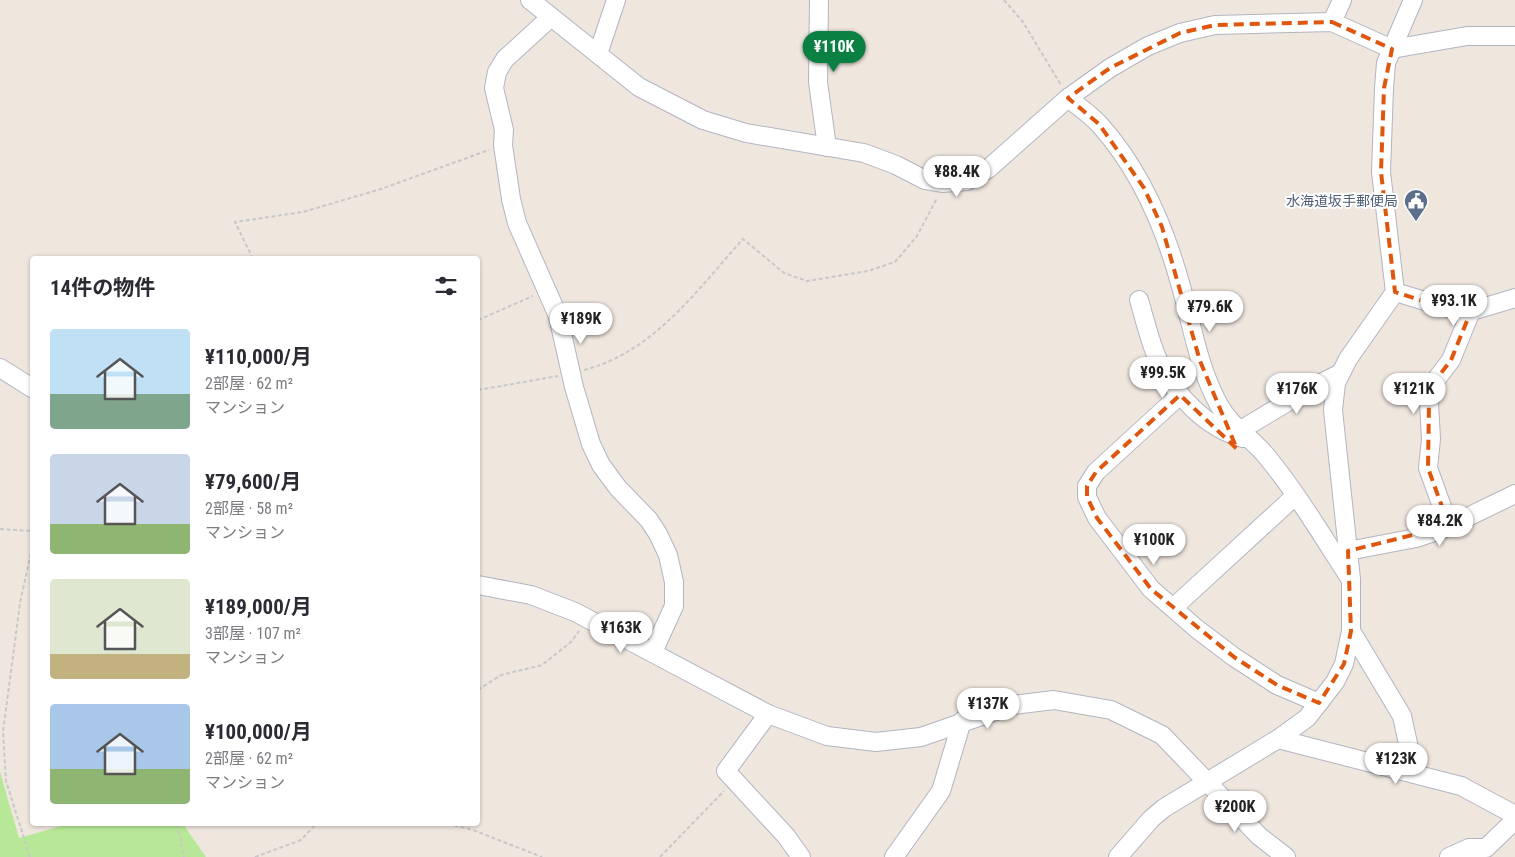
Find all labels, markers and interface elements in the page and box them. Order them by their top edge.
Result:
pin: ¥110K [799,30,869,73]
text: ¥110K [814,37,854,56]
pin: ¥88.4K [916,156,998,198]
text: ¥88.4K [934,162,980,181]
public building icon: 水海道坂手郵便局 [1403,188,1429,222]
place label: 水海道坂手郵便局 [1286,193,1398,209]
icon: filters [432,272,460,300]
text: 14件の物件 [50,276,155,300]
pin: ¥93.1K [1413,284,1495,327]
pin: ¥79.6K [1169,290,1251,333]
text: ¥93.1K [1431,291,1477,310]
text: ¥79.6K [1187,297,1233,316]
pin: ¥189K [546,302,616,345]
text: ¥189K [561,309,601,328]
text: ¥110,000/月 [205,345,312,369]
icon: home [90,349,150,409]
pin: ¥99.5K [1122,356,1204,399]
text: ¥99.5K [1140,363,1186,382]
pin: ¥176K [1262,372,1332,415]
pin: ¥121K [1379,372,1449,415]
text: 2部屋 · 62 m² [205,374,293,393]
text: ¥176K [1277,379,1317,398]
text: ¥121K [1394,379,1434,398]
text: マンション [205,398,285,417]
text: ¥79,600/月 [205,470,301,494]
icon: home [90,474,150,534]
text: 2部屋 · 58 m² [205,499,293,518]
pin: ¥84.2K [1399,504,1481,547]
text: ¥84.2K [1417,511,1463,530]
text: マンション [205,523,285,542]
pin: ¥100K [1119,524,1189,566]
text: ¥100K [1134,530,1174,549]
text: ¥189,000/月 [205,595,312,619]
icon: home [90,599,150,659]
pin: ¥163K [586,612,656,654]
text: ¥163K [601,618,641,637]
text: 3部屋 · 107 m² [205,624,301,643]
text: マンション [205,648,285,667]
pin: ¥137K [953,688,1023,730]
text: ¥137K [968,694,1008,713]
text: ¥100,000/月 [205,720,312,744]
icon: home [90,724,150,784]
pin: ¥123K [1361,742,1431,785]
text: 2部屋 · 62 m² [205,749,293,768]
text: ¥123K [1376,749,1416,768]
text: マンション [205,773,285,792]
pin: ¥200K [1200,790,1270,833]
text: ¥200K [1215,797,1255,816]

